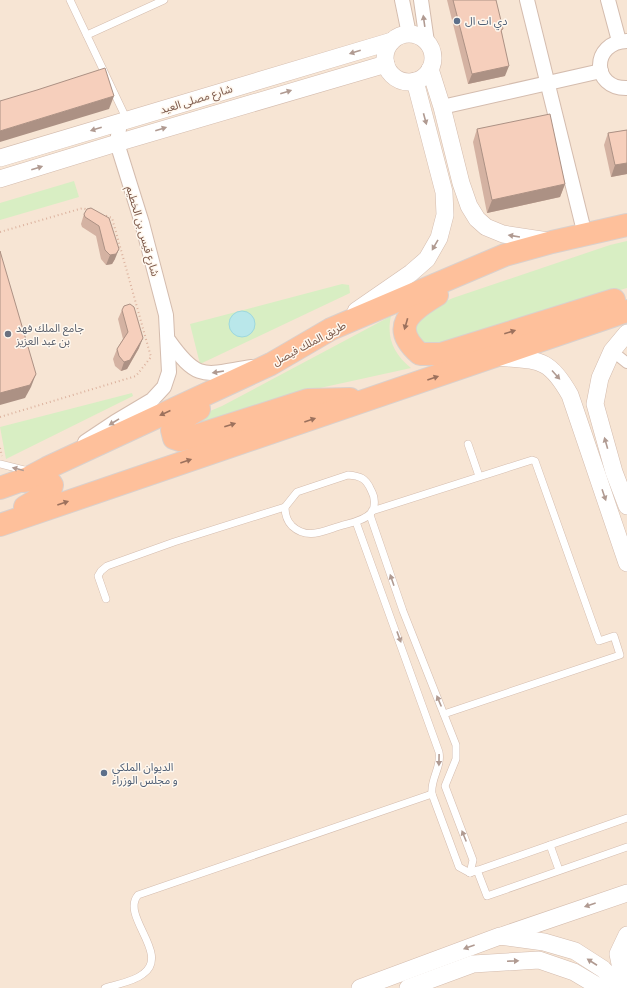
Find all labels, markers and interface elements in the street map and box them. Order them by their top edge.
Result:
place label: دي ات ال [465,14,507,31]
one-way arrow [421,15,427,27]
marker: دي ات ال [452,16,462,26]
one-way arrow [349,49,361,55]
street label: شارع مصلى العيد [158,81,235,118]
one-way arrow [280,89,292,95]
one-way arrow [422,113,428,125]
one-way arrow [90,126,102,132]
one-way arrow [156,126,168,132]
one-way arrow [32,165,44,171]
street label: شارع قيس بن الخطيم [121,184,163,279]
one-way arrow [507,233,520,239]
one-way arrow [432,239,439,251]
street label: طريق الملك فيصل [270,318,348,368]
one-way arrow [403,318,409,330]
place label: جامع الملك فهد بن عبد العزيز [15,321,84,348]
marker: جامع الملك فهد بن عبد العزيز [3,329,13,339]
one-way arrow [504,329,516,335]
one-way arrow [212,369,224,375]
one-way arrow [552,370,561,380]
one-way arrow [427,375,439,381]
one-way arrow [159,410,170,416]
one-way arrow [304,416,316,422]
one-way arrow [108,419,120,426]
one-way arrow [224,422,236,428]
one-way arrow [603,436,609,448]
one-way arrow [181,458,193,464]
one-way arrow [12,465,24,471]
one-way arrow [601,489,607,501]
one-way arrow [58,500,70,506]
one-way arrow [389,574,395,586]
one-way arrow [396,632,402,644]
one-way arrow [436,696,442,707]
one-way arrow [436,754,442,767]
place label: الديوان الملكي و مجلس الوزراء [112,760,178,787]
marker: الديوان الملكي و مجلس الوزراء [99,768,109,778]
one-way arrow [461,831,467,842]
one-way arrow [584,902,596,908]
one-way arrow [462,944,474,950]
one-way arrow [507,958,520,964]
one-way arrow [587,958,597,966]

